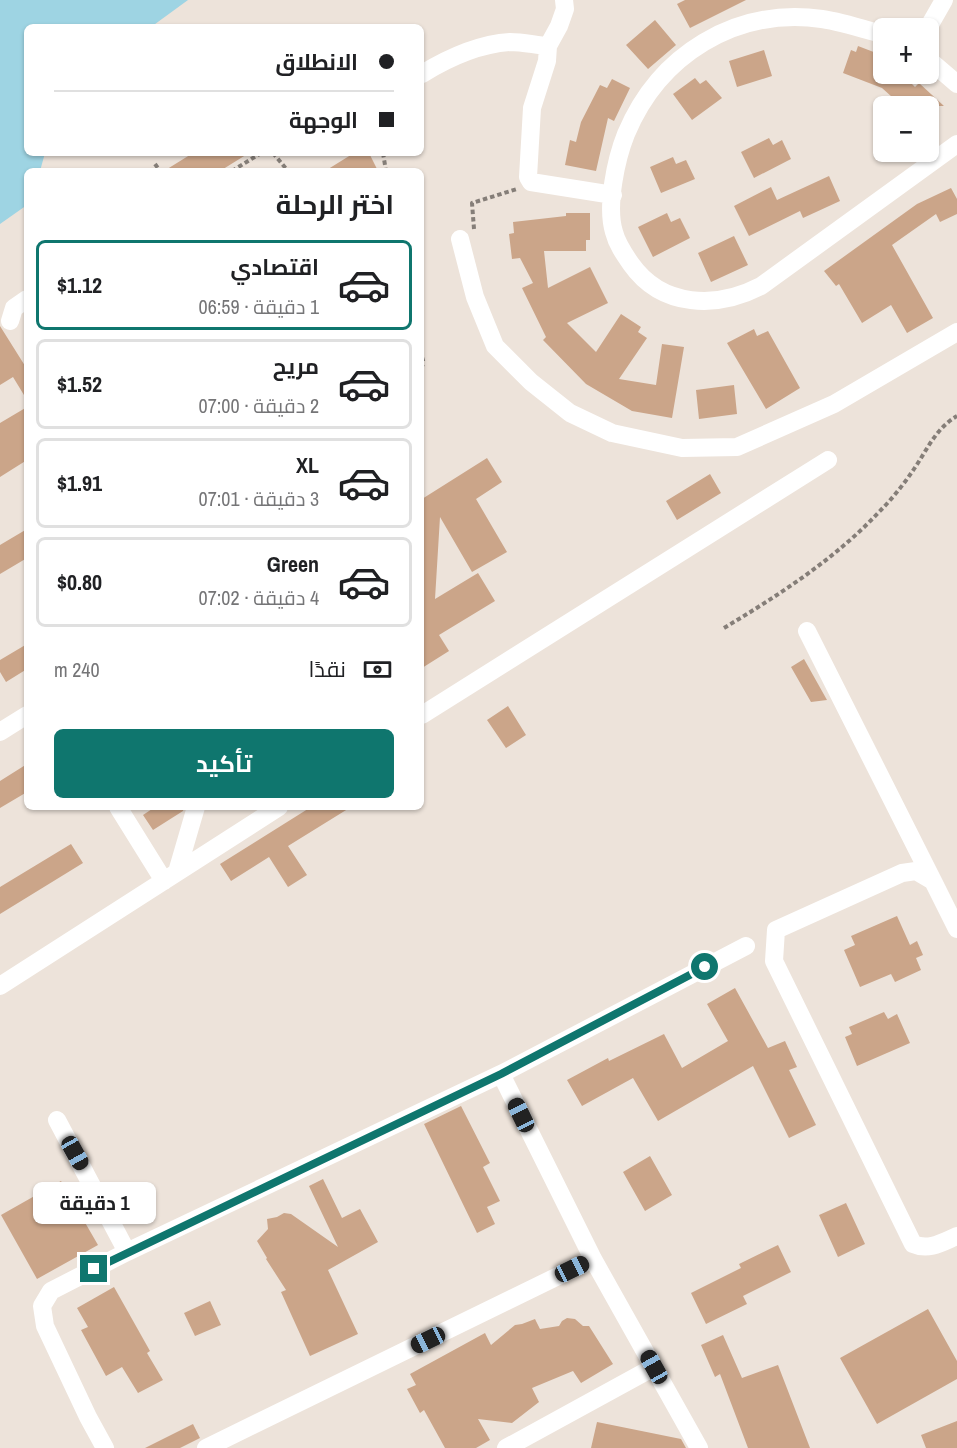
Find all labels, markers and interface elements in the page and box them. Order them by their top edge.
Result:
map controls [873,18,939,162]
button: + [873,18,939,84]
text: الانطلاق [275,47,358,77]
button: − [873,96,939,162]
text: الوجهة [289,105,358,135]
text: اختر الرحلة [276,186,394,222]
text: اقتصادي [230,252,319,282]
icon: car [337,258,391,312]
text: $1.12 [57,270,102,300]
text: 1 دقيقة · 06:59 [199,293,319,320]
text: مريح [273,351,319,381]
icon: car [337,357,391,411]
text: $1.52 [57,369,102,399]
text: 2 دقيقة · 07:00 [199,392,319,419]
text: XL [296,450,319,480]
icon: car [337,456,391,510]
text: $1.91 [57,468,102,498]
text: 3 دقيقة · 07:01 [199,485,319,512]
text: Green [267,549,319,579]
icon: car [337,555,391,609]
text: $0.80 [57,567,102,597]
text: 4 دقيقة · 07:02 [199,584,319,611]
icon: cash [361,653,394,686]
text: نقدًا [308,654,346,684]
text: 240 m [54,656,100,683]
button: تأكيد [54,729,394,798]
route start [691,953,718,980]
car [505,1095,537,1135]
car [58,1133,92,1173]
callout: 1 دقيقة [32,1182,156,1224]
text: 1 دقيقة [59,1189,130,1216]
car [552,1253,592,1285]
route end [80,1255,107,1282]
car [408,1324,448,1356]
car [637,1347,671,1387]

